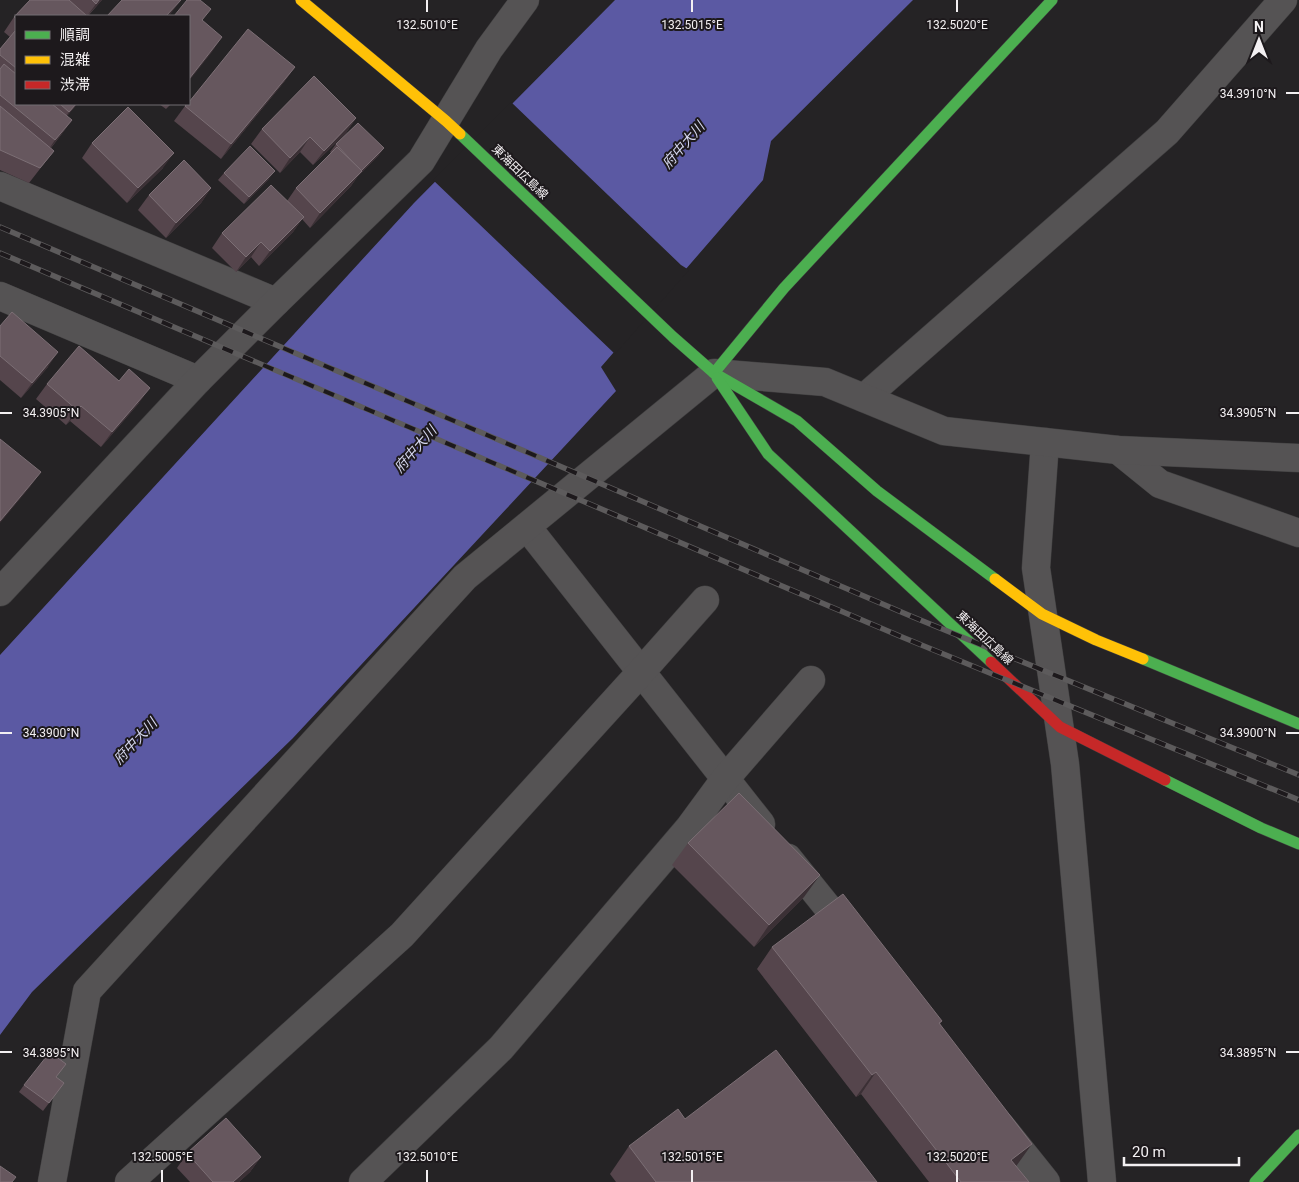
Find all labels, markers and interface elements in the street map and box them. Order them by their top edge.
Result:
legend [15,15,190,105]
north arrow [1234,15,1284,65]
text: 132.5010°E [396,18,458,32]
text: 132.5015°E [661,18,723,32]
text: 132.5020°E [926,18,988,32]
text: N [1254,19,1264,35]
text: 順調 [60,26,90,44]
text: 混雑 [60,51,90,69]
text: 渋滞 [60,76,90,94]
text: 34.3910°N [1220,87,1276,101]
water label: 府中大川 [659,117,709,171]
street label: 東海田広島線 [489,142,551,202]
text: 34.3905°N [23,406,79,420]
text: 34.3905°N [1220,406,1276,420]
water label: 府中大川 [391,421,441,475]
street label: 東海田広島線 [954,608,1016,668]
water label: 府中大川 [110,714,161,767]
text: 34.3900°N [23,726,79,740]
text: 34.3900°N [1220,726,1276,740]
text: 34.3895°N [23,1046,79,1060]
text: 34.3895°N [1220,1046,1276,1060]
scale bar [1124,1134,1239,1166]
text: 20 m [1132,1143,1166,1161]
text: 132.5005°E [131,1150,193,1164]
text: 132.5010°E [396,1150,458,1164]
text: 132.5015°E [661,1150,723,1164]
text: 132.5020°E [926,1150,988,1164]

